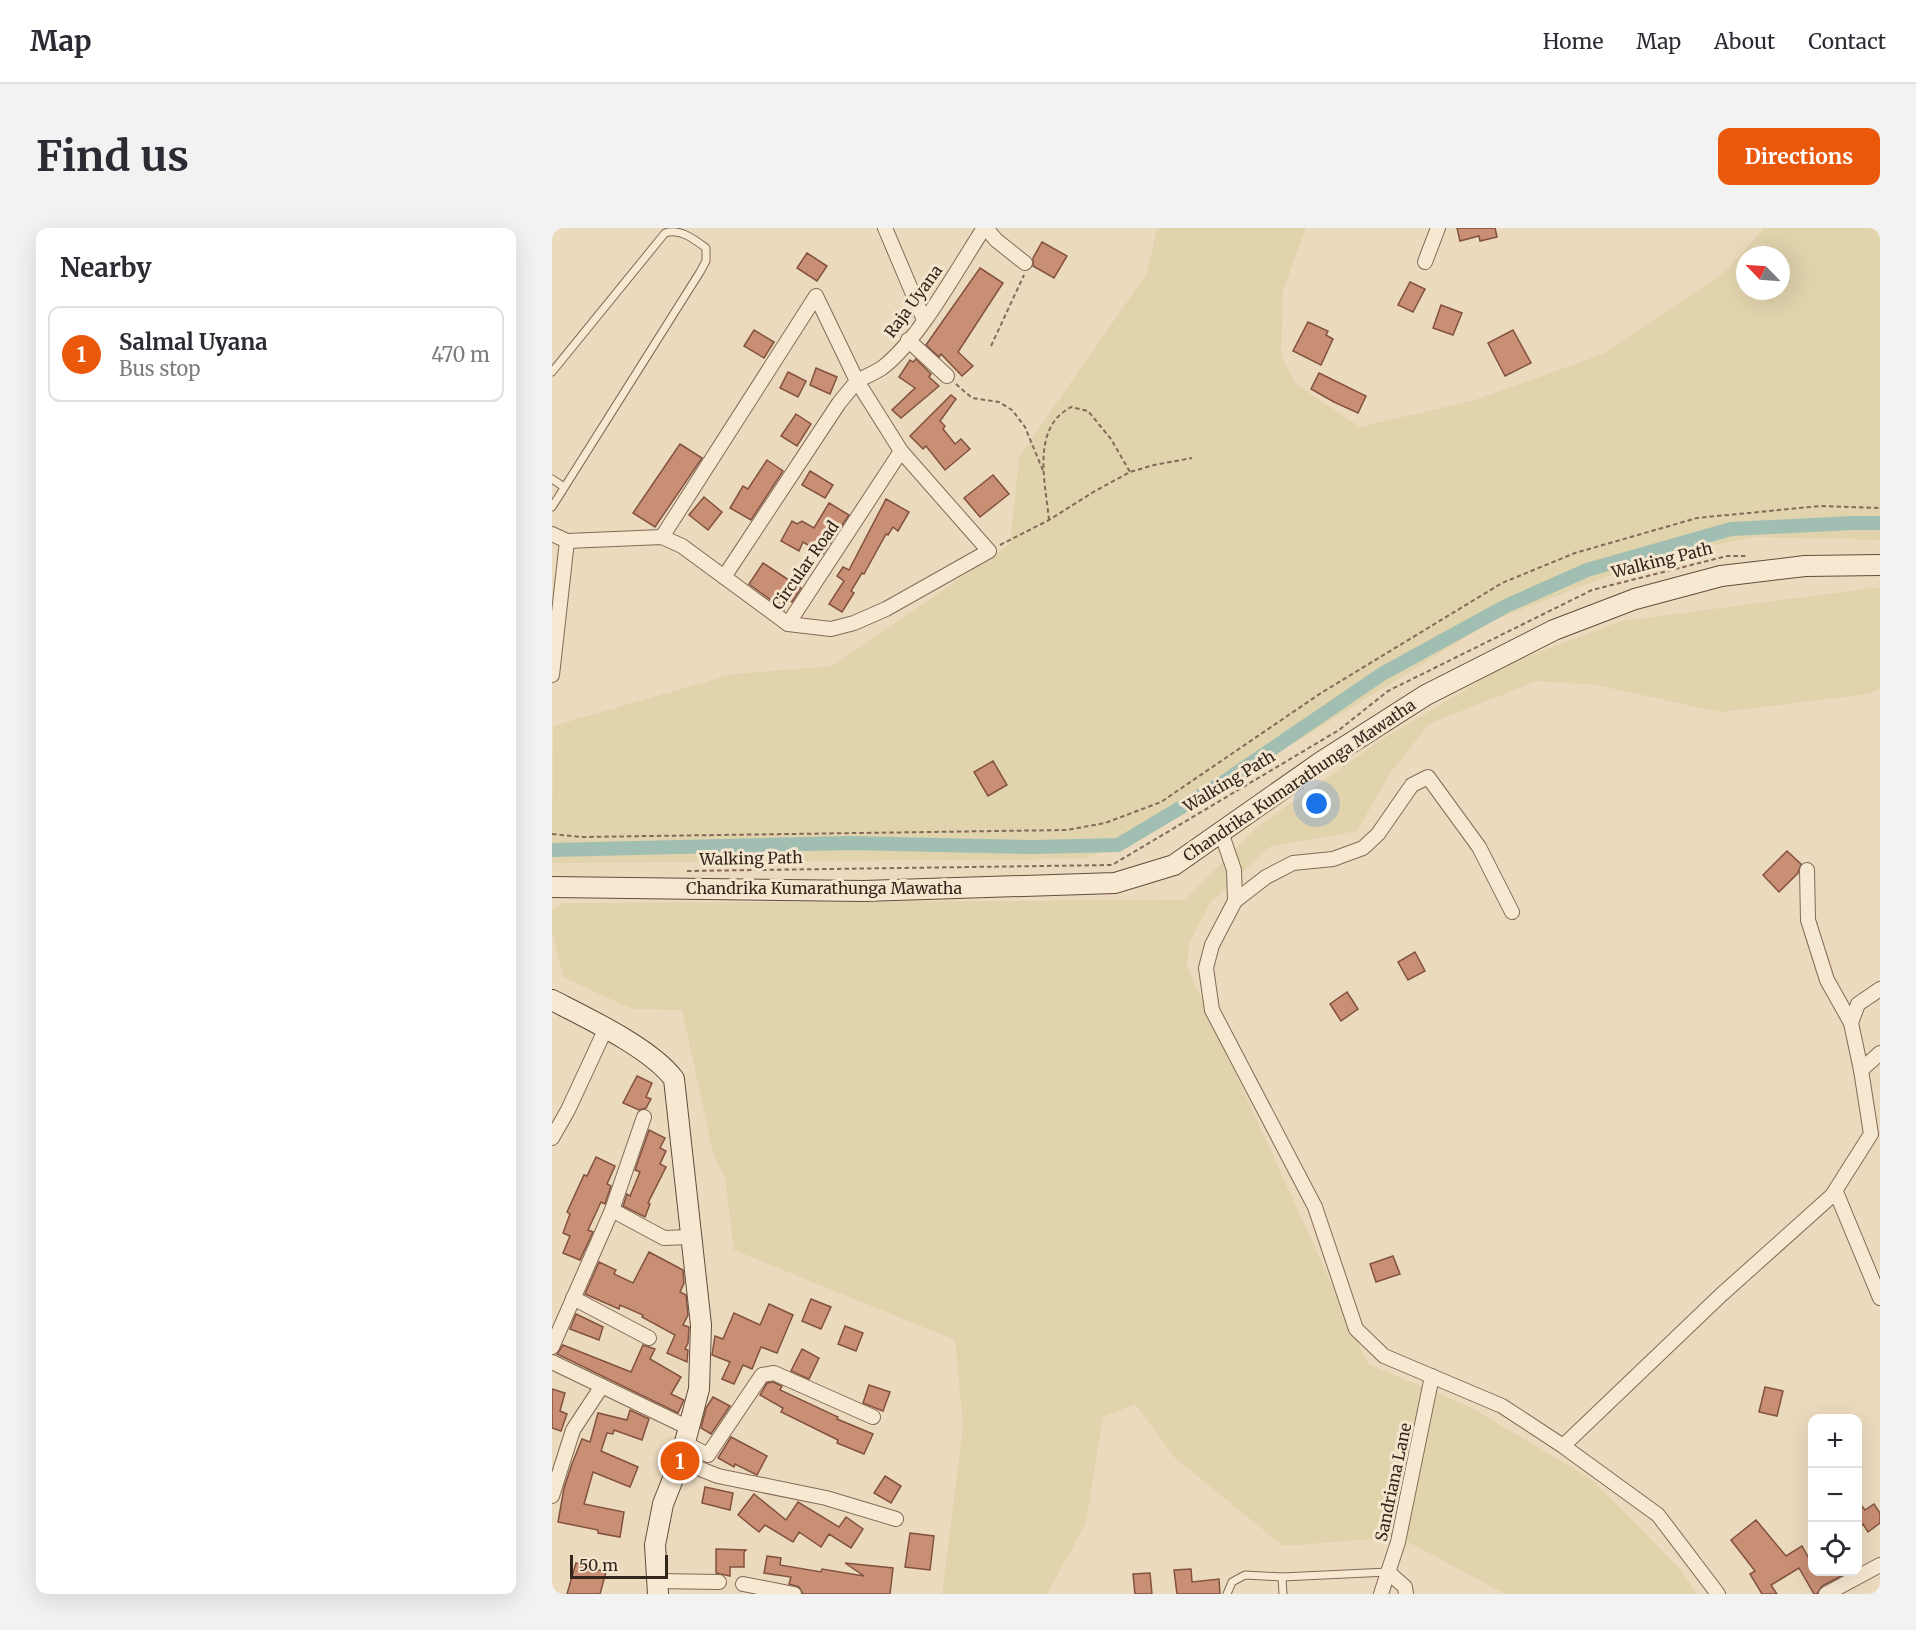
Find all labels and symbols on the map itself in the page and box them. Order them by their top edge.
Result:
north arrow [1736,246,1790,300]
street label: Raja Uyana [880,260,946,341]
street label: Circular Road [767,517,843,613]
street label: Walking Path [1608,538,1715,582]
street label: Chandrika Kumarathunga Mawatha [1179,694,1419,865]
street label: Walking Path [1179,746,1279,817]
your location [1302,789,1331,818]
street label: Walking Path [698,847,803,869]
street label: Chandrika Kumarathunga Mawatha [686,878,962,898]
street label: Sandriana Lane [1371,1421,1415,1543]
pin: 1 [660,1438,700,1484]
scale bar [570,1552,668,1580]

